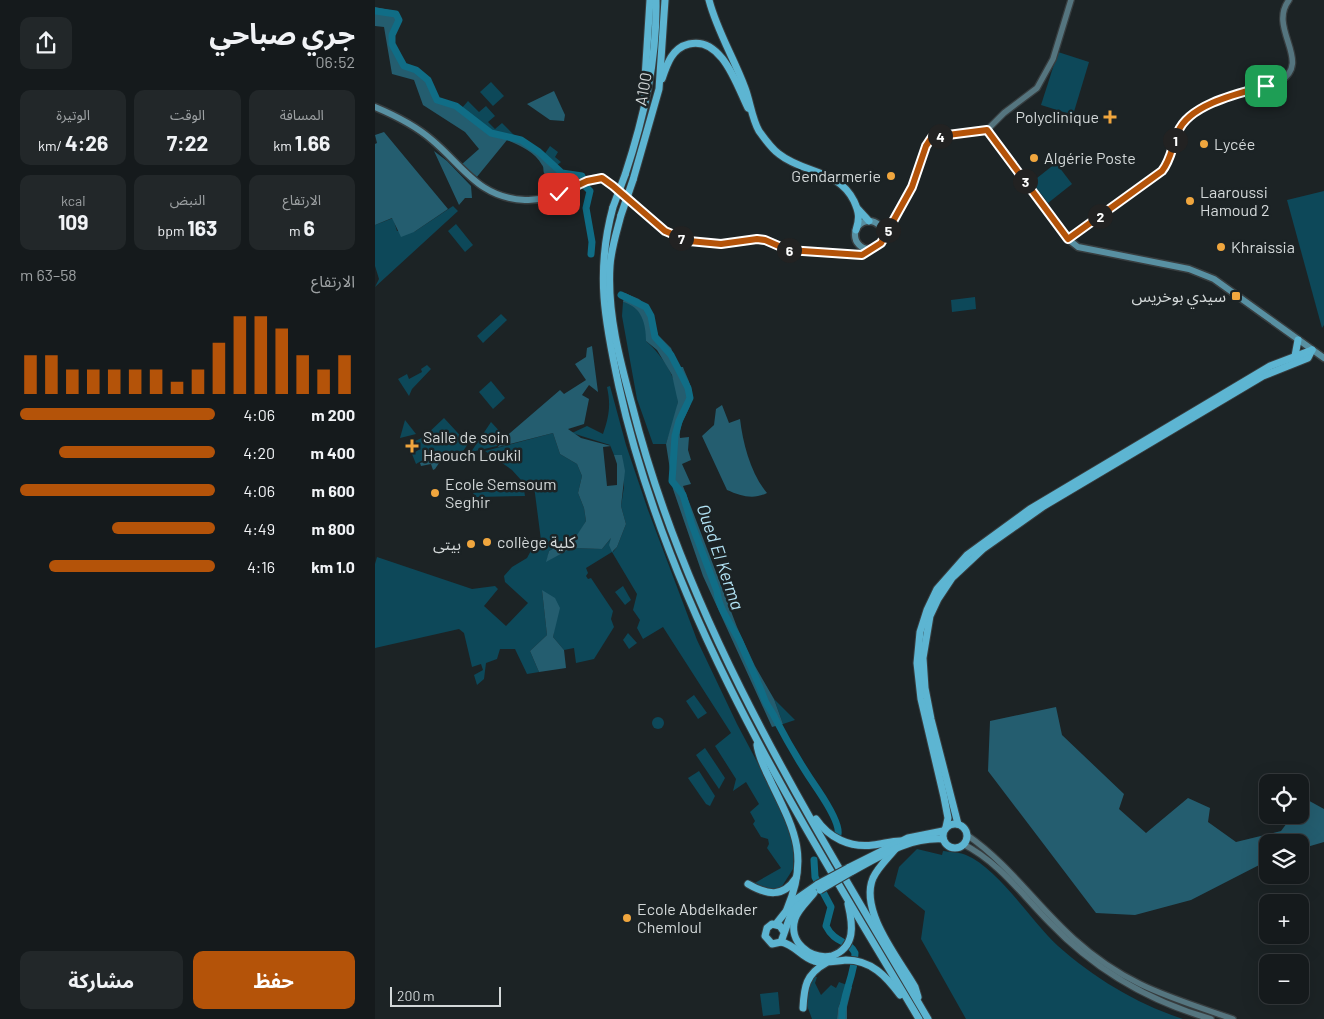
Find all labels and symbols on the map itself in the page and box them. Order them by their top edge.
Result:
pin [1245,65,1287,107]
street label: A100 [630,71,655,107]
place label: Polyclinique [1016,107,1099,126]
marker: Polyclinique [1103,110,1117,124]
pin: 4 [927,124,953,148]
pin: 1 [1163,128,1187,152]
place label: Lycée [1214,134,1255,153]
marker: Lycée [1198,138,1210,150]
place label: Algérie Poste [1044,148,1136,167]
marker: Algérie Poste [1028,152,1040,164]
place label: Gendarmerie [791,166,881,185]
pin: 3 [1013,168,1037,194]
marker: Gendarmerie [885,170,897,182]
pin [538,173,580,215]
place label: Laaroussi Hamoud 2 [1200,182,1270,219]
marker: Laaroussi Hamoud 2 [1184,195,1196,207]
pin: 2 [1087,204,1113,228]
pin: 5 [875,218,901,242]
pin: 7 [669,226,693,250]
place label: Khraissia [1231,237,1295,256]
pin: 6 [777,238,801,262]
marker: Khraissia [1215,241,1227,253]
place label: سيدي بوخريس [1131,286,1226,309]
marker: سيدي بوخريس [1230,290,1242,302]
place label: Salle de soin Haouch Loukil [423,427,521,464]
marker: Salle de soin Haouch Loukil [405,439,419,453]
place label: Ecole Semsoum Seghir [445,474,556,511]
marker: Ecole Semsoum Seghir [429,487,441,499]
water label: Oued El Kerma [693,501,749,613]
place label: collège كلية [497,532,576,551]
place label: بيتى [433,534,461,554]
marker: collège كلية [481,536,493,548]
marker: بيتى [465,538,477,550]
place label: Ecole Abdelkader Chemloul [637,899,758,936]
marker: Ecole Abdelkader Chemloul [621,912,633,924]
scale bar [390,984,501,1007]

